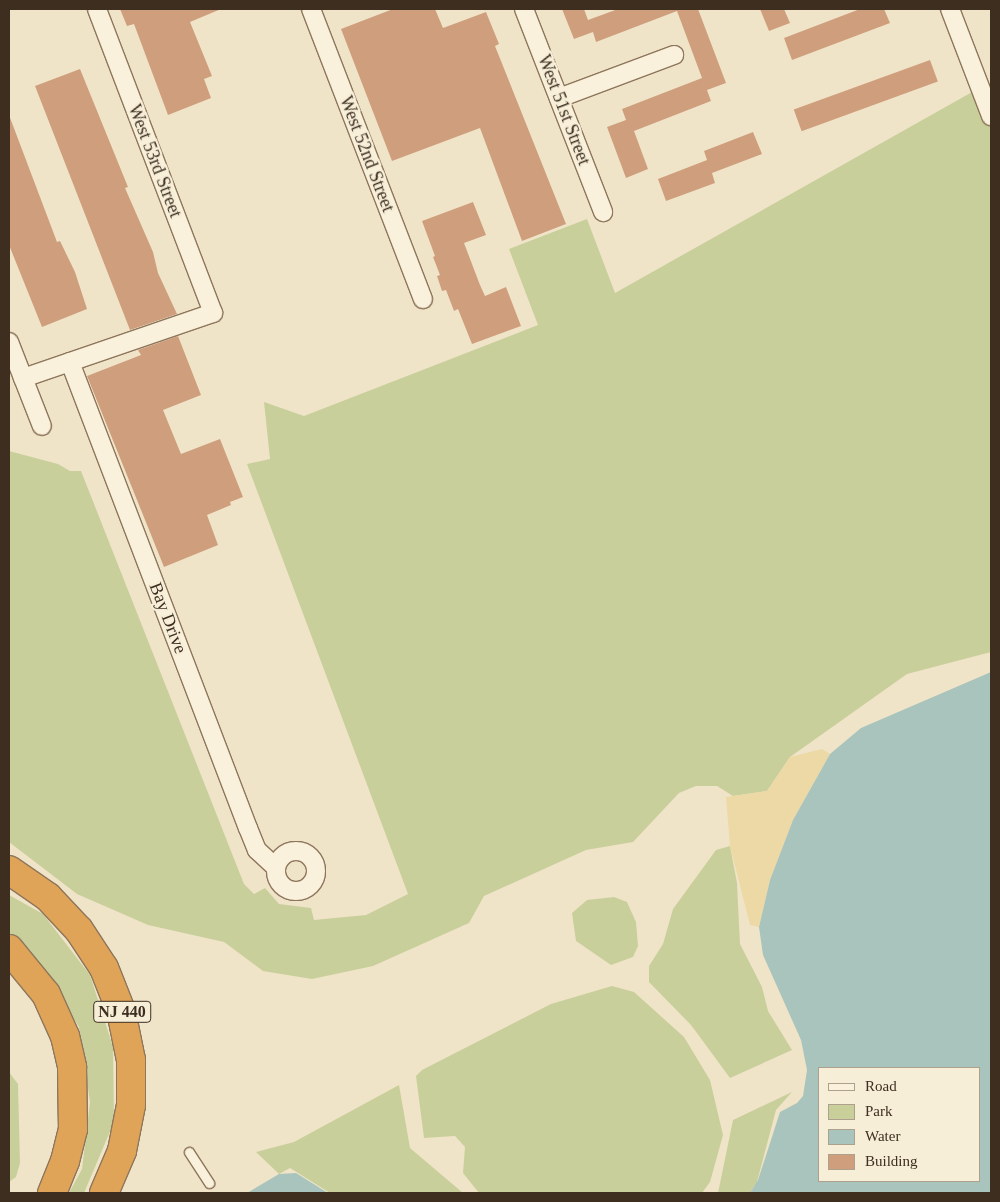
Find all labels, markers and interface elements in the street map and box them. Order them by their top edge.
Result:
street label: West 51st Street [533,52,595,168]
street label: West 52nd Street [335,93,399,215]
street label: West 53rd Street [124,101,186,221]
street label: Bay Drive [145,579,191,657]
road number: NJ 440 [92,999,152,1026]
legend [818,1067,980,1182]
text: Road [865,1078,897,1094]
text: Park [865,1103,893,1119]
text: Water [865,1128,900,1144]
text: Building [865,1153,918,1169]

